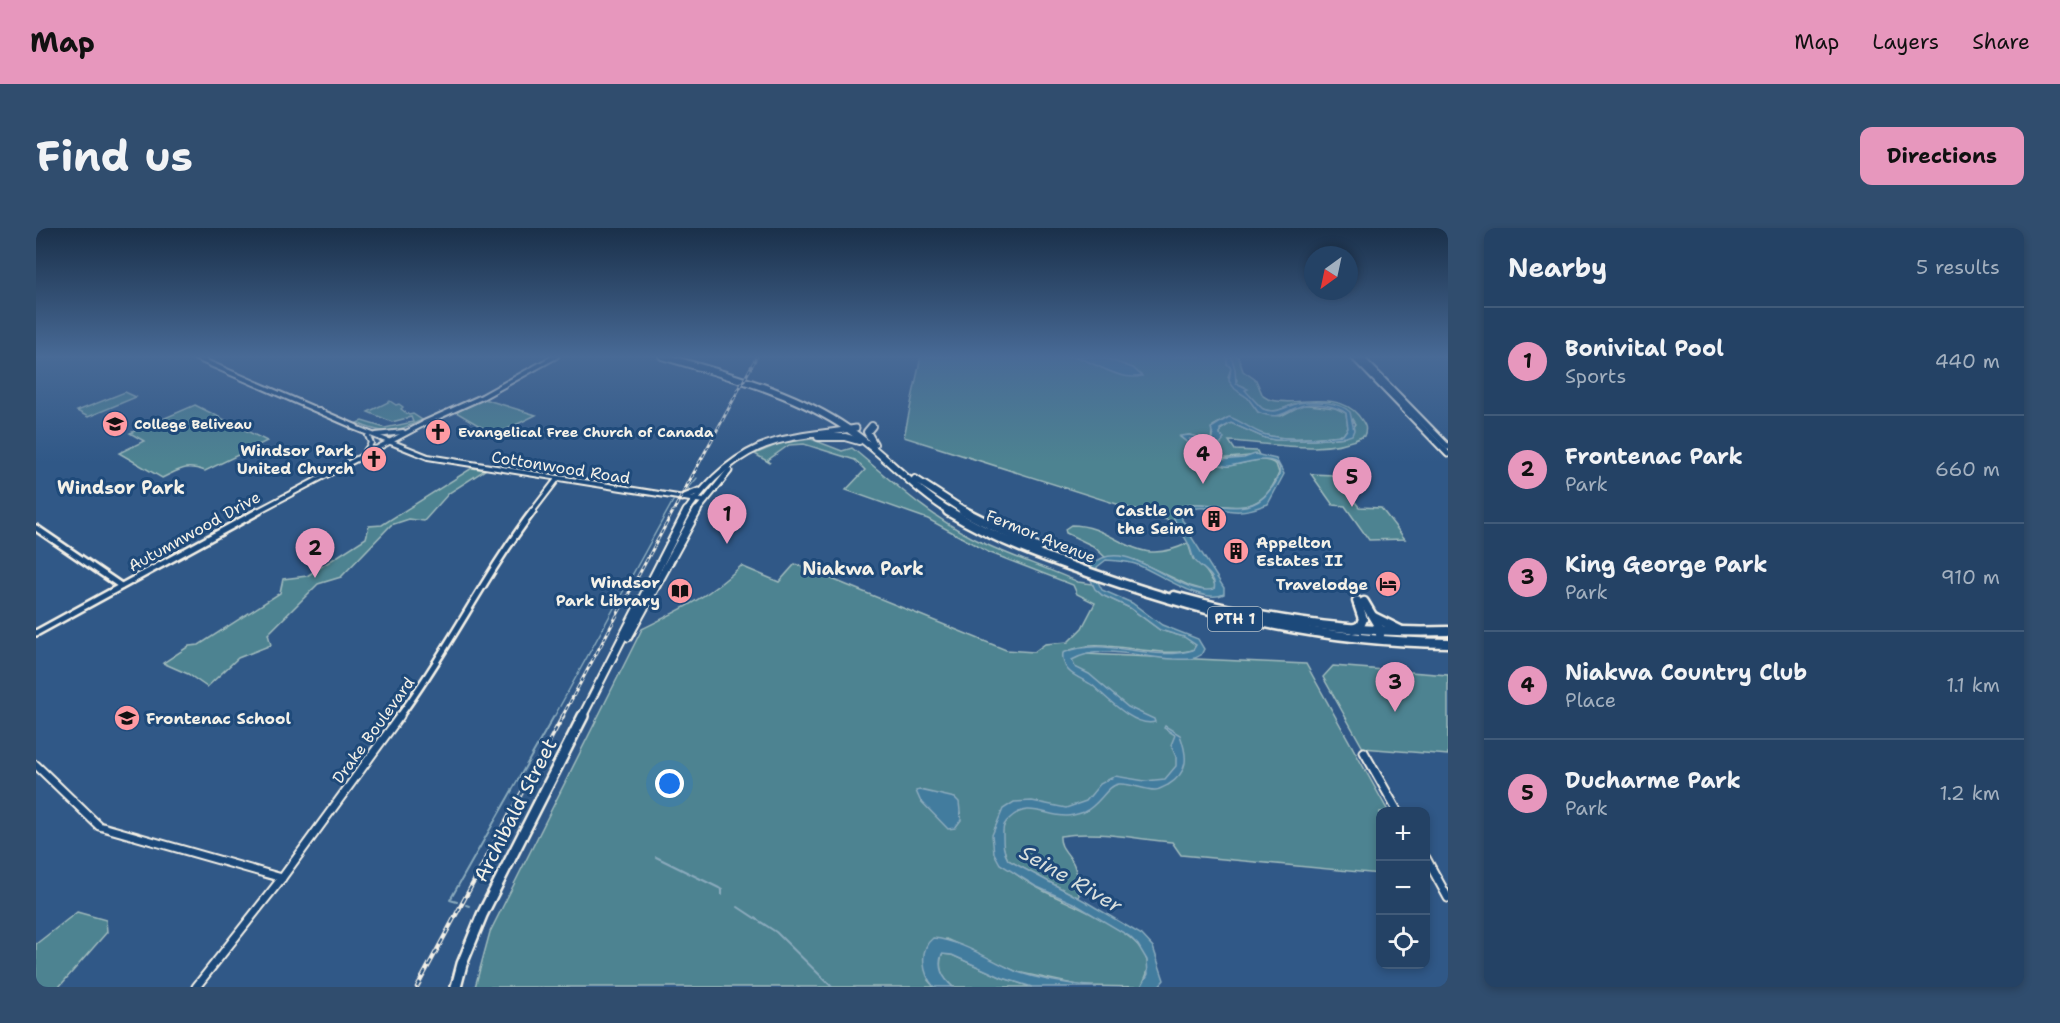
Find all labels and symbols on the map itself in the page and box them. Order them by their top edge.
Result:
north arrow [1304,246,1358,300]
school or university icon: College Beliveau [100,409,130,439]
place label: College Beliveau [134,415,252,433]
church icon: Evangelical Free Church of Canada [423,417,453,447]
place label: Evangelical Free Church of Canada [458,423,714,441]
pin: 4 [1184,434,1222,484]
place label: Windsor Park United Church [237,440,354,479]
church icon: Windsor Park United Church [359,444,389,474]
street label: Cottonwood Road [490,446,632,489]
pin: 5 [1332,458,1372,507]
district label: Windsor Park [57,476,185,500]
street label: Autumnwood Drive [124,486,264,576]
pin: 1 [708,494,746,544]
place label: Castle on the Seine [1116,500,1194,539]
building icon: Castle on the Seine [1199,504,1229,534]
street label: Fermor Avenue [983,505,1099,568]
pin: 2 [296,528,334,578]
place label: Appelton Estates II [1256,532,1343,571]
building icon: Appelton Estates II [1221,536,1251,566]
district label: Niakwa Park [802,557,924,581]
hotel icon: Travelodge [1373,569,1403,599]
place label: Windsor Park Library [556,572,660,611]
place label: Travelodge [1276,574,1368,595]
library icon: Windsor Park Library [665,576,695,606]
road number: PTH 1 [1208,607,1262,631]
pin: 3 [1376,662,1414,712]
street label: Drake Boulevard [328,673,419,788]
school or university icon: Frontenac School [112,703,142,733]
place label: Frontenac School [146,708,291,729]
street label: Archibald Street [468,734,562,886]
your location [655,769,684,798]
water label: Seine River [1015,838,1128,920]

